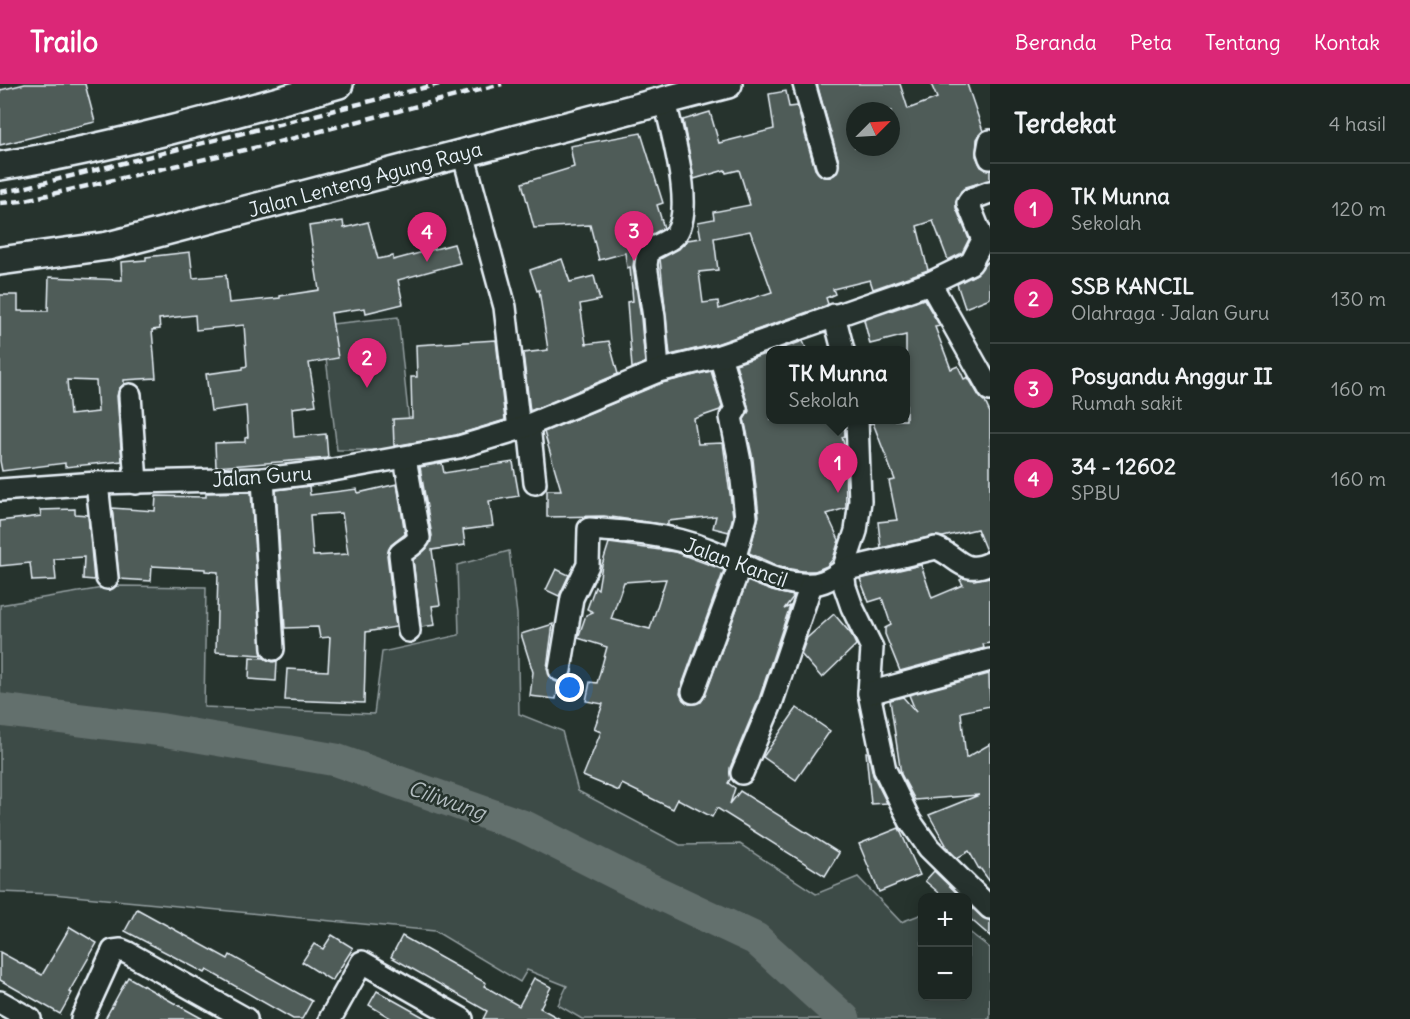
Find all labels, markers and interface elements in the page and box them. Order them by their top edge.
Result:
text: Trailo [30,24,98,60]
text: Beranda [1015,29,1097,56]
text: Peta [1130,29,1172,56]
text: Tentang [1205,29,1281,56]
text: Kontak [1314,29,1380,56]
north arrow [846,102,900,156]
text: Terdekat [1014,107,1116,140]
text: 4 hasil [1329,111,1386,136]
street label: Jalan Lenteng Agung Raya [245,136,485,222]
text: TK Munna [1071,182,1170,210]
text: 1 [1030,196,1037,221]
text: 120 m [1332,196,1386,221]
text: Sekolah [1071,210,1142,235]
pin: 4 [408,212,446,262]
pin: 3 [614,212,654,261]
text: SSB KANCIL [1071,272,1194,300]
text: 2 [1028,286,1039,311]
text: 130 m [1331,286,1386,311]
text: Olahraga · Jalan Guru [1071,300,1269,325]
pin: 2 [348,338,386,388]
popup [766,346,910,424]
text: TK Munna [789,359,887,387]
text: Posyandu Anggur II [1071,362,1273,390]
text: 3 [1028,376,1039,401]
text: 160 m [1331,376,1386,401]
text: Sekolah [789,387,859,412]
text: Rumah sakit [1071,390,1182,415]
pin: 1 [818,444,858,493]
text: 34 - 12602 [1071,452,1176,480]
street label: Jalan Guru [211,460,313,492]
text: 4 [1028,466,1039,491]
text: 160 m [1331,466,1386,491]
text: SPBU [1071,480,1121,505]
street label: Jalan Kancil [681,532,791,592]
your location [555,673,584,702]
water label: Ciliwung [405,774,491,826]
map controls [918,893,972,1001]
button: + [918,893,972,947]
button: − [918,947,972,1001]

